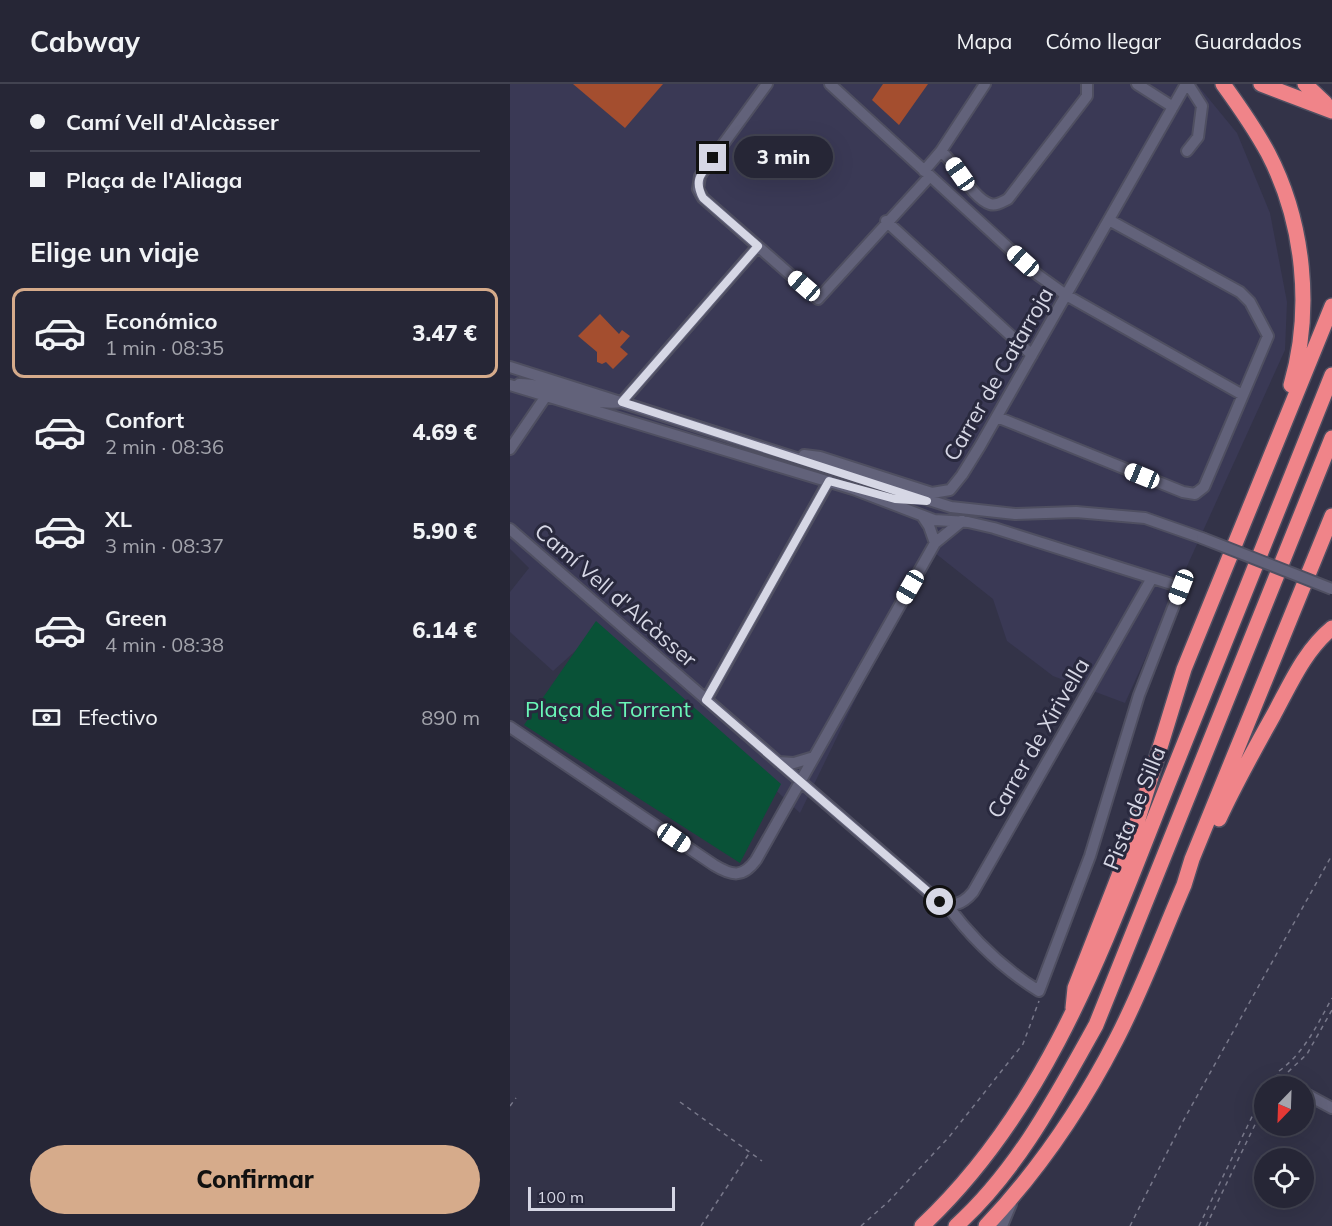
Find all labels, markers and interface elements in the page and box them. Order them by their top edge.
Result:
text: Cabway [30,24,140,59]
text: Mapa [957,28,1012,54]
text: Cómo llegar [1045,28,1161,54]
text: Guardados [1194,28,1302,54]
text: Camí Vell d'Alcàsser [66,108,279,136]
callout: 3 min [734,137,833,179]
route end [699,144,726,171]
text: 3 min [757,144,810,169]
car [942,154,978,194]
text: Plaça de l'Aliaga [66,166,243,194]
text: Elige un viaje [30,235,199,269]
car [1004,242,1042,280]
car [785,267,823,305]
street label: Carrer de Catarroja [937,282,1059,466]
icon: car [33,306,87,360]
text: Económico [105,307,218,335]
text: 3.47 € [412,319,477,347]
text: 1 min · 08:35 [105,335,224,360]
icon: car [33,405,87,459]
text: Confort [105,406,184,434]
text: 4.69 € [412,418,477,446]
text: 2 min · 08:36 [105,434,224,459]
car [1122,461,1162,491]
icon: car [33,504,87,558]
text: XL [105,505,132,533]
text: 5.90 € [412,517,477,545]
street label: Camí Vell d'Alcàsser [529,517,703,673]
text: 3 min · 08:37 [105,533,224,558]
car [893,567,927,607]
car [1166,567,1196,607]
icon: car [33,603,87,657]
text: Green [105,604,167,632]
text: 6.14 € [412,616,477,644]
text: 4 min · 08:38 [105,632,224,657]
street label: Carrer de Xirivella [981,653,1095,823]
park label: Plaça de Torrent [525,695,691,723]
icon: cash [30,701,63,734]
text: Efectivo [78,703,158,731]
text: 890 m [421,705,480,730]
street label: Pista de Silla [1097,742,1171,874]
car [654,820,694,856]
route start [926,888,953,915]
north arrow [1254,1076,1314,1136]
map controls [1254,1076,1314,1208]
button: Confirmar [30,1145,480,1214]
button: locate [1254,1148,1314,1208]
scale bar [528,1184,675,1212]
text: 100 m [537,1187,584,1207]

